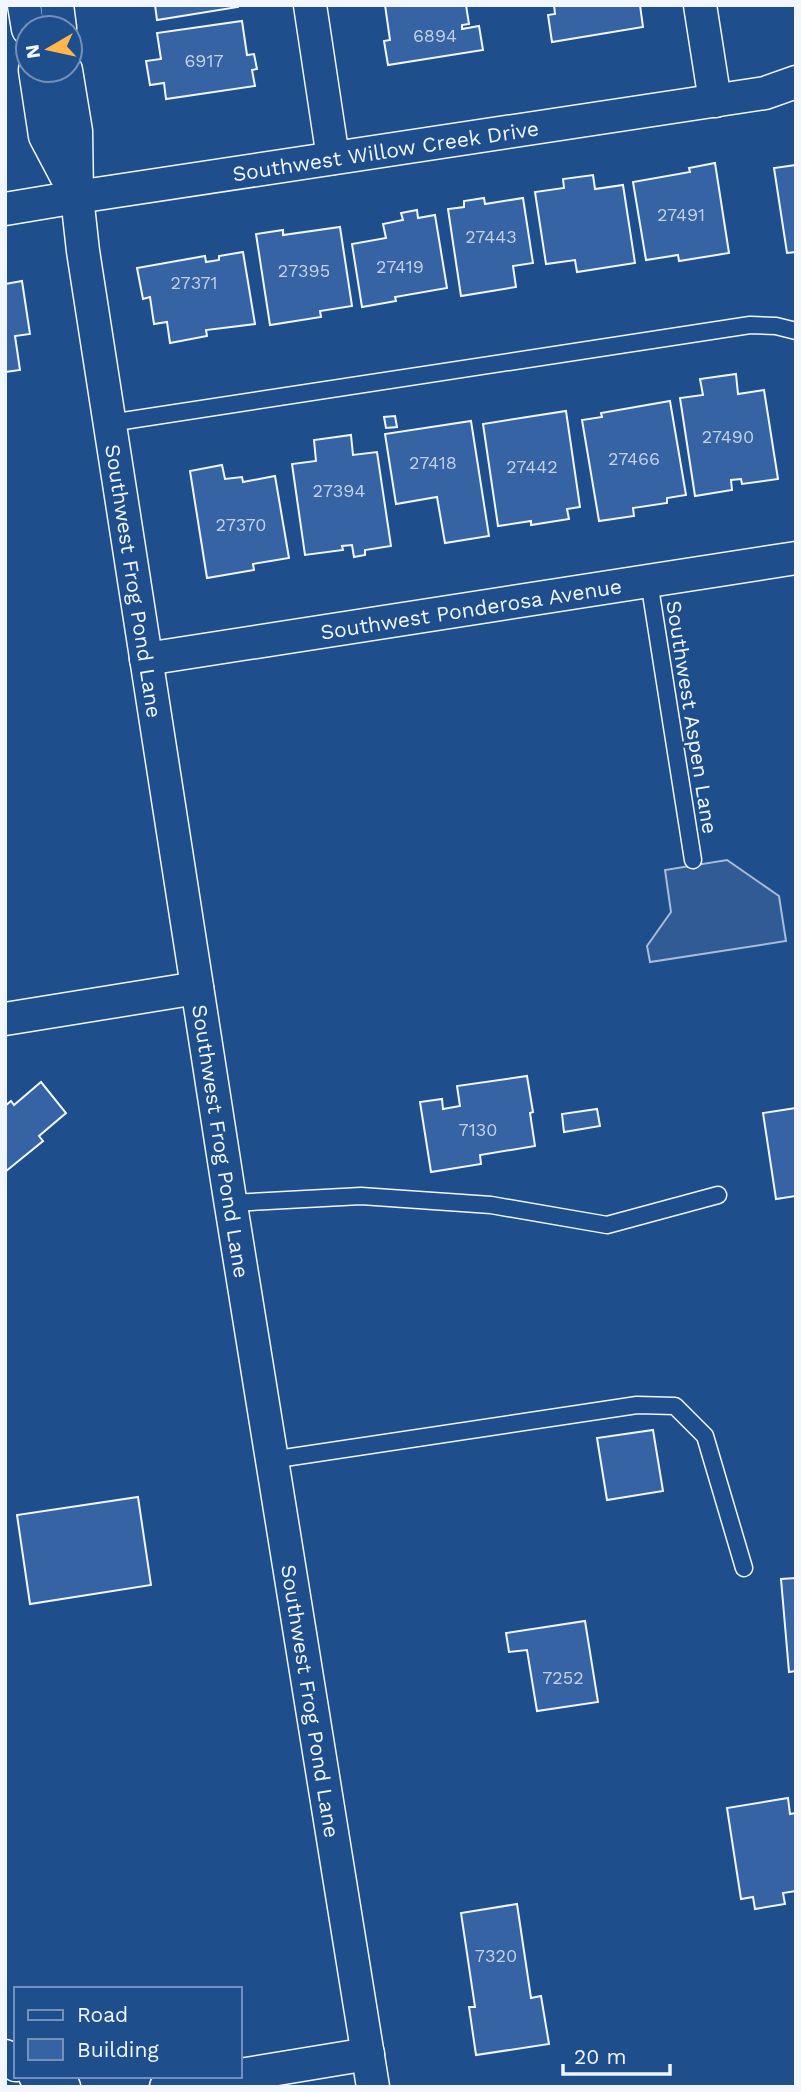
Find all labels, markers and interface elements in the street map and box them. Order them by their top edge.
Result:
north arrow [14,14,84,84]
house number: 6894 [413,25,457,46]
text: N [20,43,45,60]
house number: 6917 [184,50,224,71]
street label: Southwest Willow Creek Drive [231,115,540,186]
house number: 27491 [657,204,705,225]
house number: 27443 [465,226,517,247]
house number: 27419 [376,256,424,277]
house number: 27395 [278,260,330,281]
house number: 27371 [170,272,218,293]
house number: 27490 [702,426,754,447]
street label: Southwest Frog Pond Lane [101,442,168,719]
house number: 27466 [608,448,660,469]
house number: 27418 [409,452,457,473]
house number: 27442 [506,456,558,477]
house number: 27394 [313,480,365,501]
house number: 27370 [216,514,266,535]
street label: Southwest Ponderosa Avenue [319,573,624,644]
street label: Southwest Aspen Lane [661,598,723,836]
street label: Southwest Frog Pond Lane [187,1003,255,1280]
house number: 7130 [459,1119,497,1140]
street label: Southwest Frog Pond Lane [277,1563,345,1839]
house number: 7252 [542,1667,584,1688]
house number: 7320 [475,1945,517,1966]
legend [14,1987,242,2078]
text: Road [77,2002,128,2027]
scale bar [563,2032,670,2076]
text: Building [77,2037,159,2062]
text: 20 m [574,2044,626,2069]

